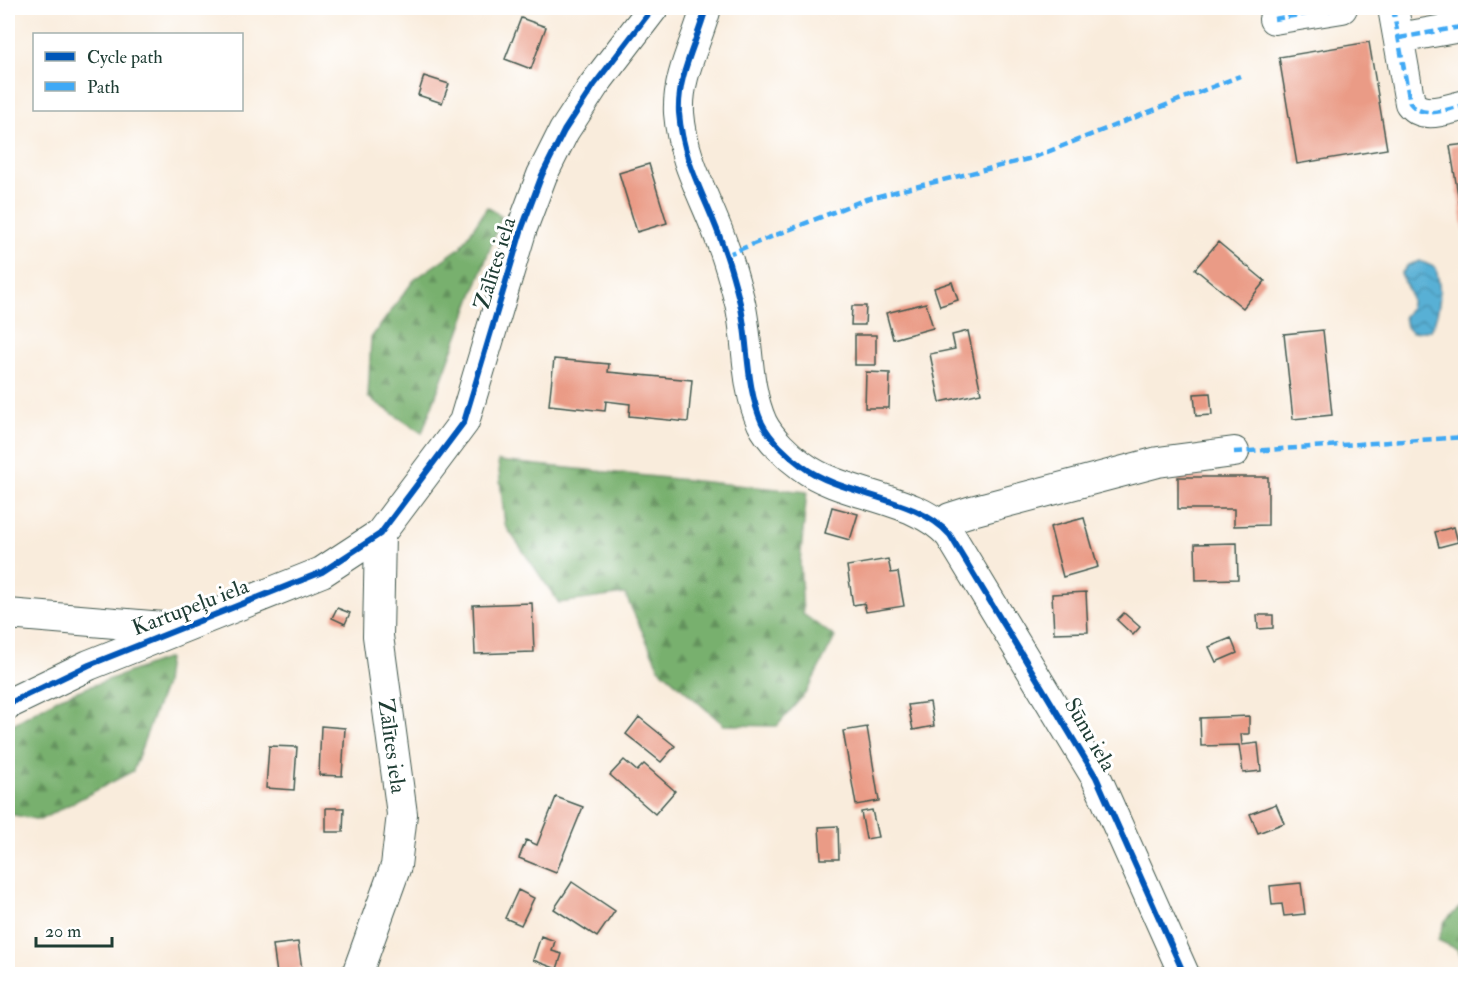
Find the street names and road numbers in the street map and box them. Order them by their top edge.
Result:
street label: Zālītes iela [468,213,523,313]
street label: Kartupeļu iela [128,572,254,643]
street label: Sūnu iela [1058,693,1123,777]
street label: Zālītes iela [372,697,413,796]

